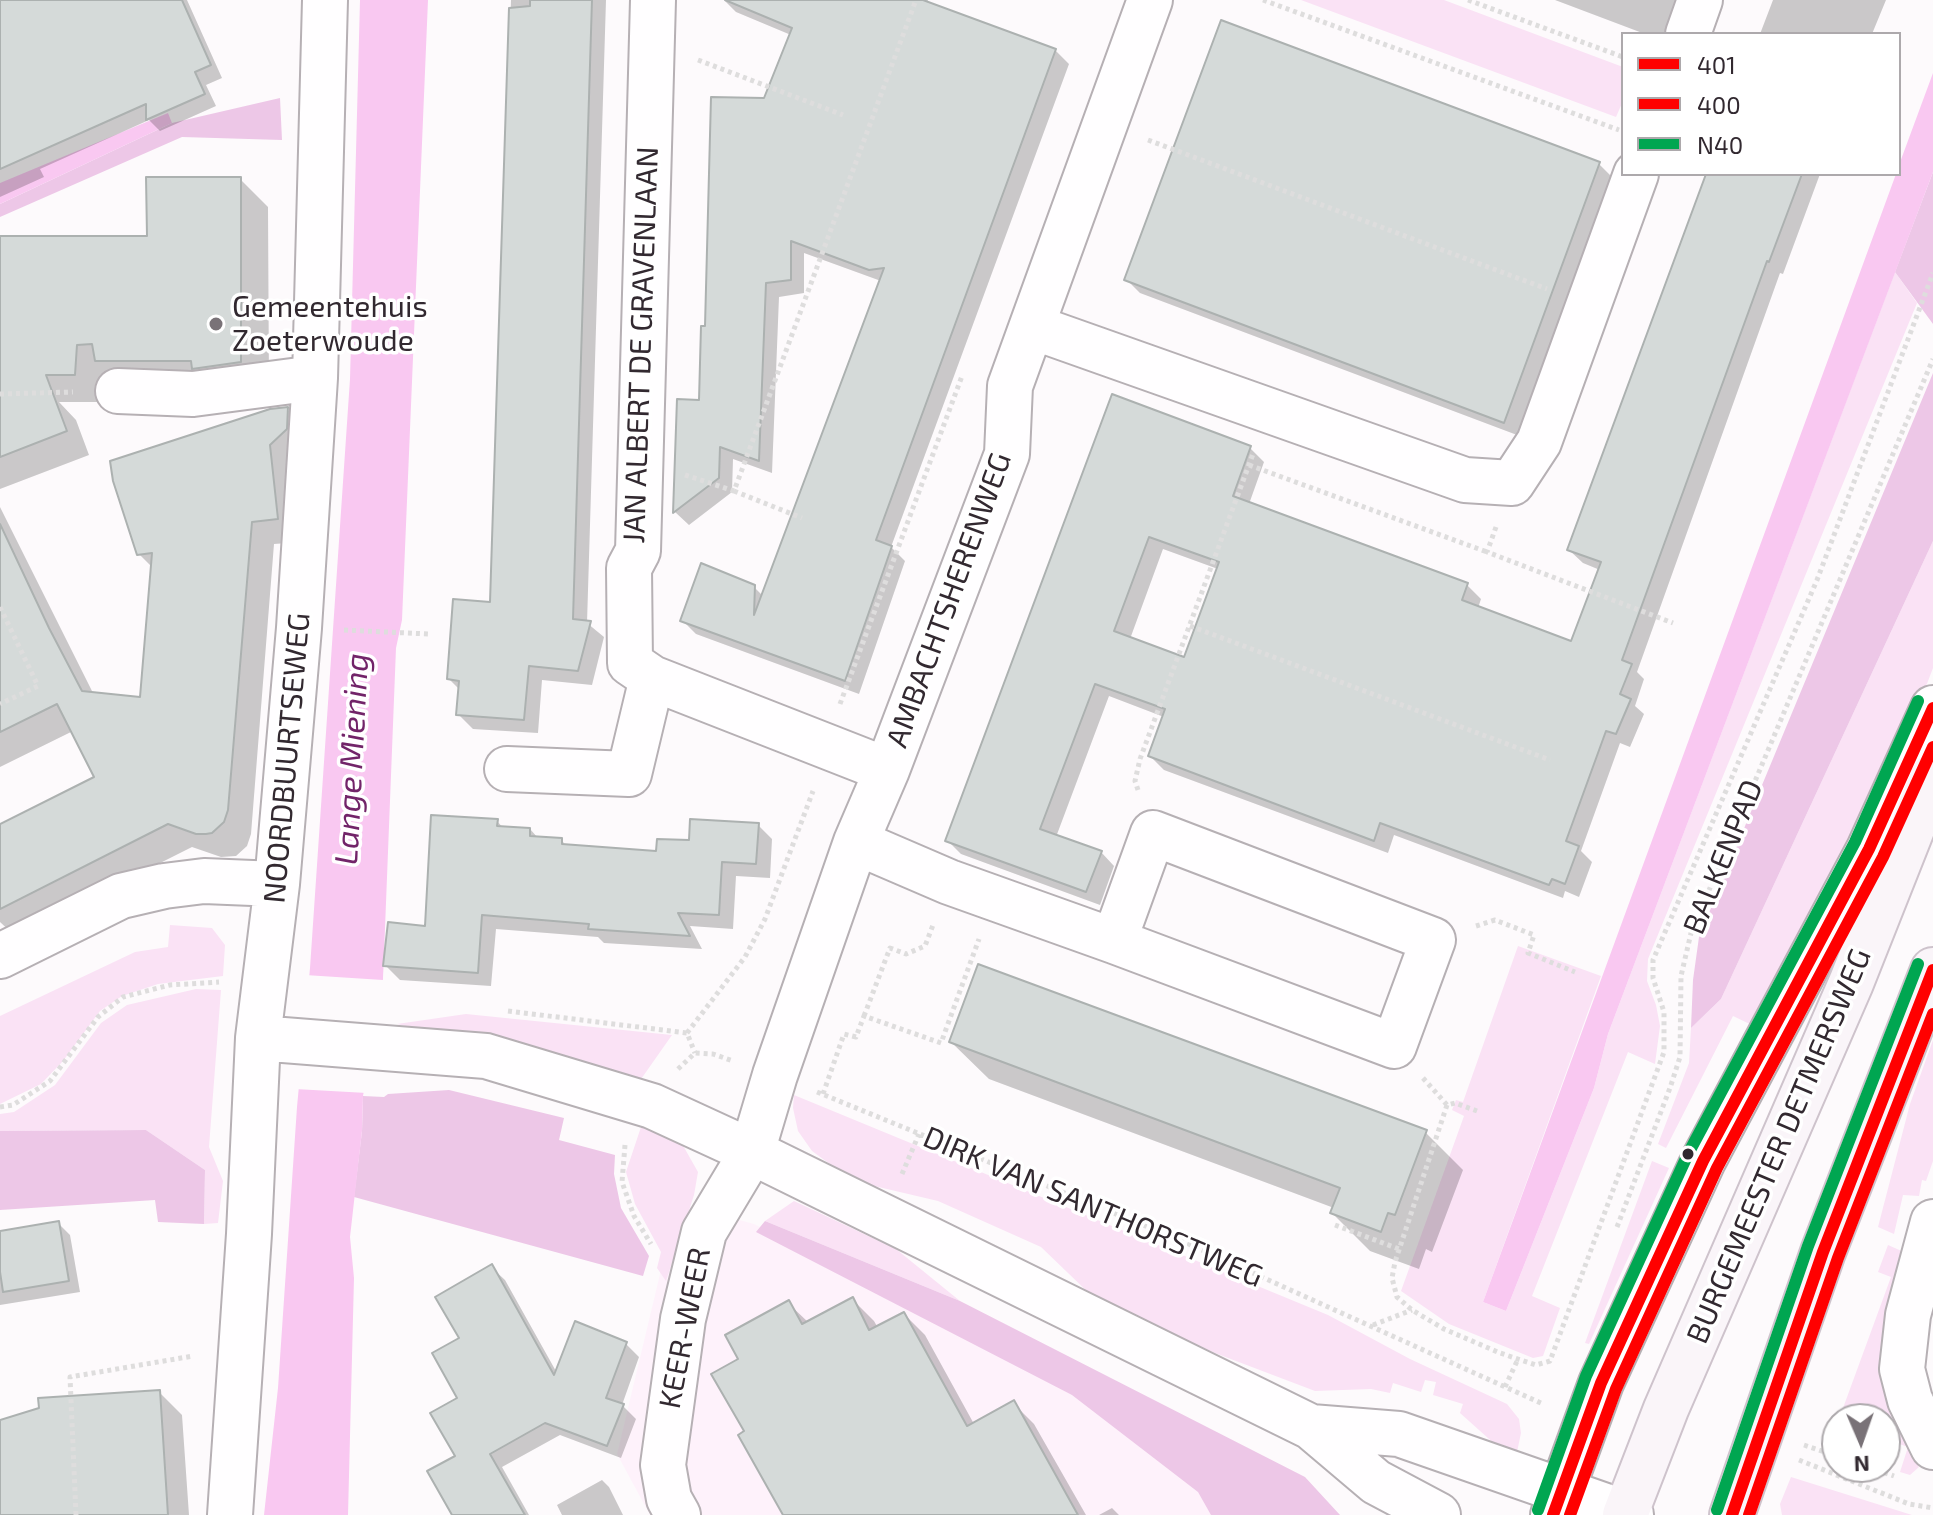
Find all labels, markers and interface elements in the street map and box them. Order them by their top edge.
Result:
legend [1621,32,1901,176]
text: 401 [1697,50,1736,79]
text: 400 [1697,90,1741,119]
text: N40 [1697,130,1743,159]
street label: JAN ALBERT DE GRAVENLAAN [616,146,666,544]
place label: Gemeentehuis Zoeterwoude [232,289,428,360]
marker: Gemeentehuis Zoeterwoude [207,315,225,333]
street label: AMBACHTSHERENWEG [879,448,1019,752]
street label: NOORDBUURTSEWEG [256,611,318,905]
water label: Lange Miening [327,652,377,866]
street label: BALKENPAD [1676,775,1770,939]
street label: BURGEMEESTER DETMERSWEG [1679,943,1879,1349]
street label: DIRK VAN SANTHORSTWEG [918,1119,1268,1295]
unlabelled marker [1680,1146,1696,1162]
street label: KEER-WEER [652,1244,718,1412]
north arrow [1821,1403,1901,1483]
text: N [1853,1452,1870,1478]

